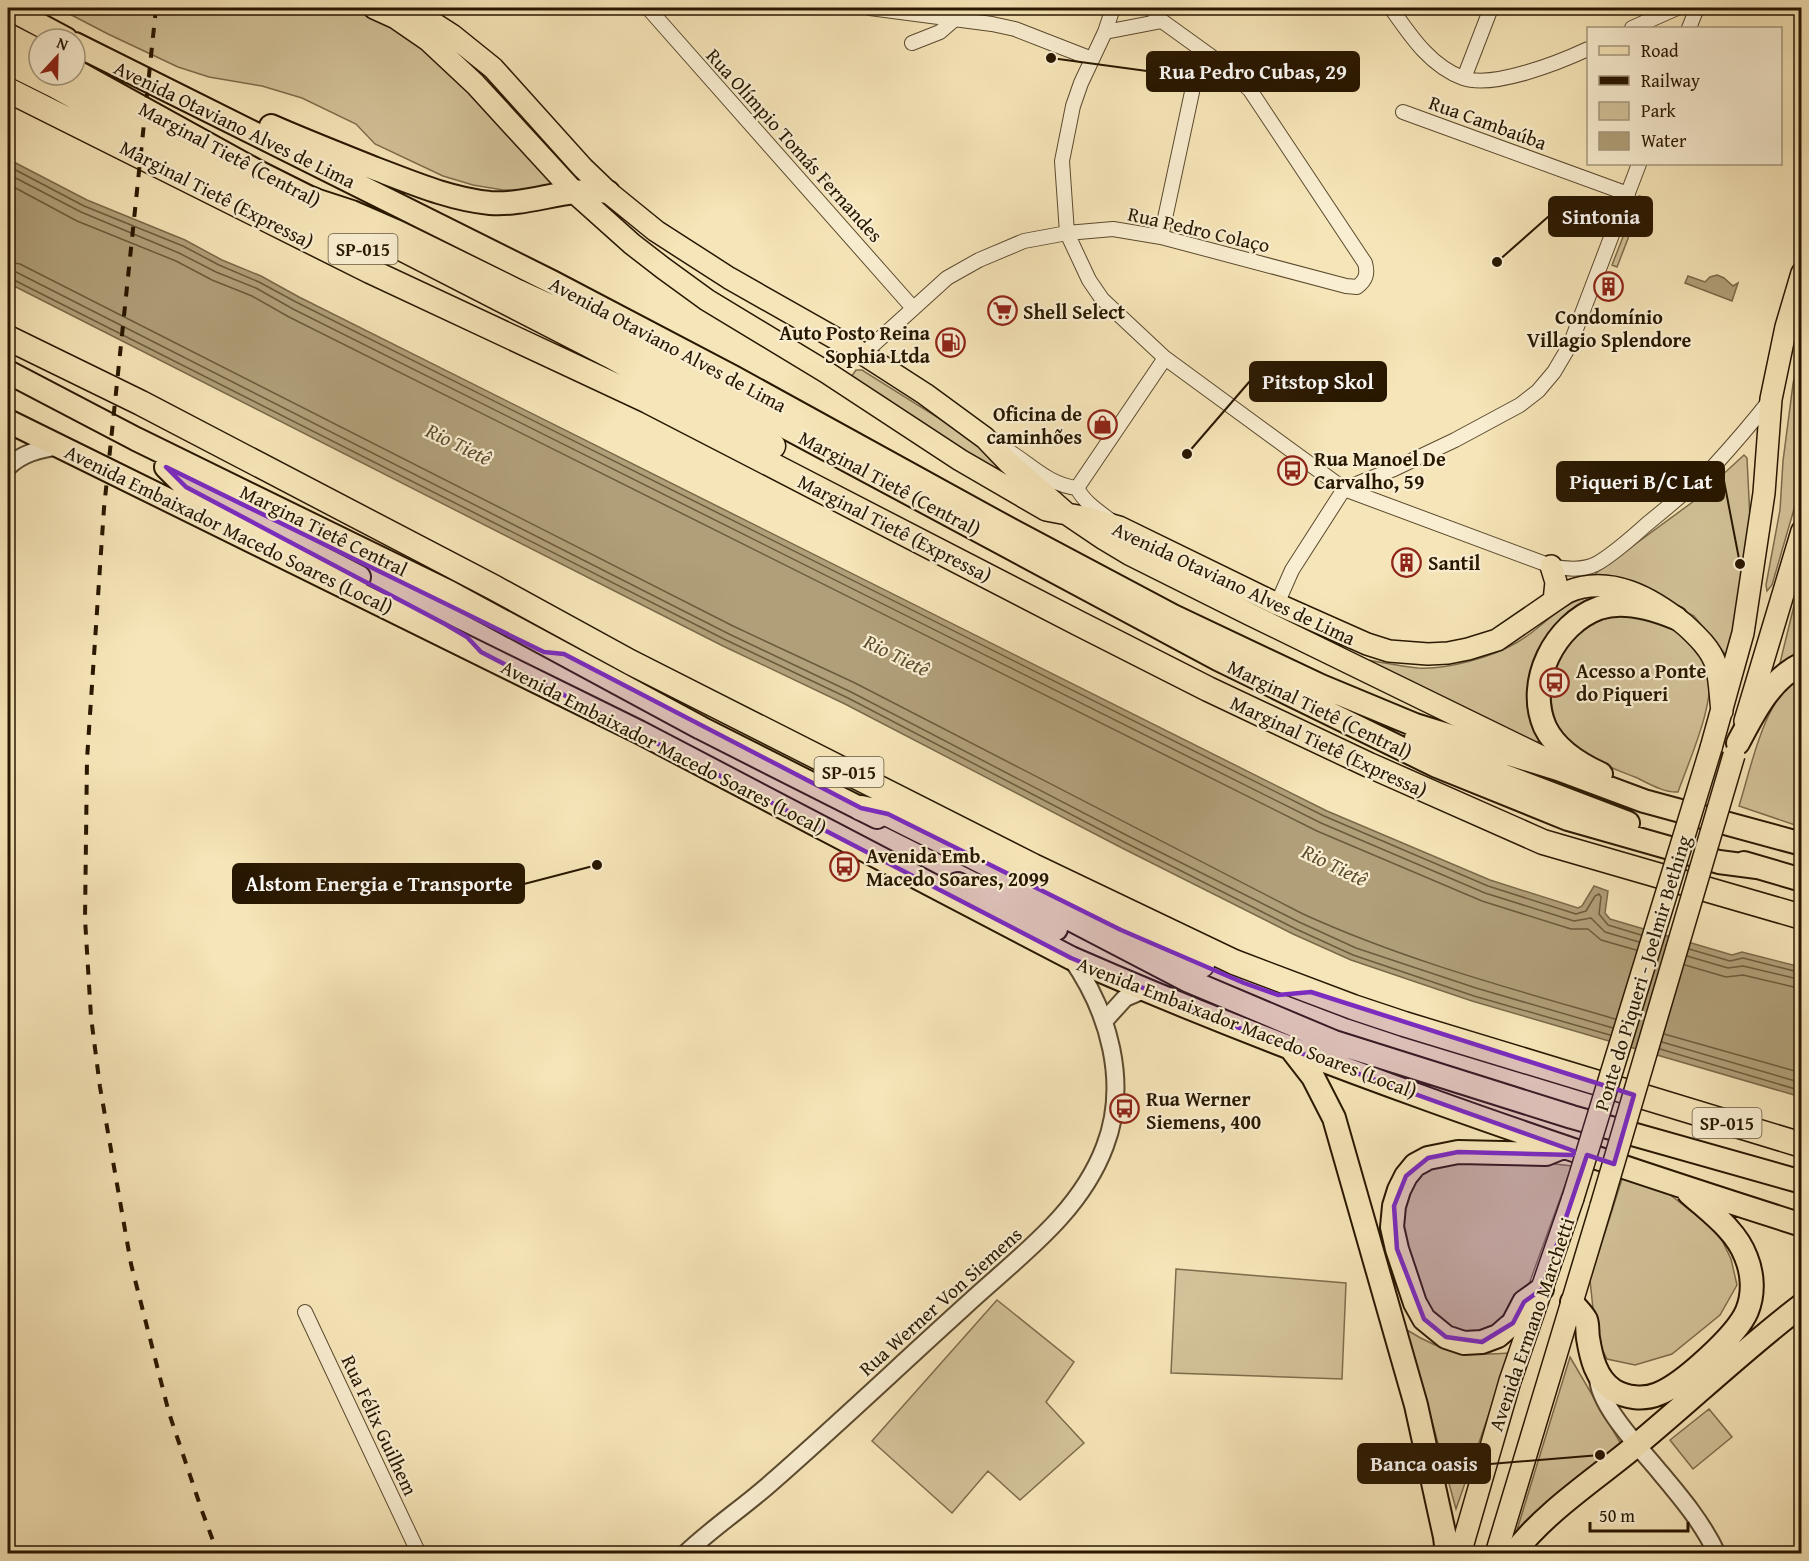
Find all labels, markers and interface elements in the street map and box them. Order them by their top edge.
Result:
north arrow [27,27,87,87]
legend [1587,27,1782,165]
text: N [53,30,72,56]
text: Road [1641,37,1679,64]
street label: Rua Olímpio Tomás Fernandes [700,42,890,248]
callout: Rua Pedro Cubas, 29 [1147,52,1359,91]
street label: Avenida Otaviano Alves de Lima [109,53,361,195]
text: Rua Pedro Cubas, 29 [1159,56,1347,87]
text: Railway [1641,67,1700,94]
street label: Rua Cambaúba [1425,87,1551,157]
street label: Marginal Tietê (Central) [134,94,326,214]
text: Park [1641,97,1677,124]
text: Water [1641,127,1687,154]
street label: Marginal Tietê (Expressa) [115,132,319,256]
callout: Sintonia [1549,197,1652,236]
street label: Rua Pedro Colaço [1125,199,1273,259]
text: Sintonia [1562,201,1641,232]
road number: SP-015 [328,234,398,264]
street label: Avenida Otaviano Alves de Lima [544,269,792,419]
building icon: Condomínio Villagio Splendore [1593,270,1625,302]
supermarket icon: Shell Select [986,295,1018,327]
place label: Shell Select [1023,297,1126,326]
place label: Condomínio Villagio Splendore [1527,302,1691,354]
place label: Auto Posto Reina Sophia Ltda [779,318,931,370]
fuel station icon: Auto Posto Reina Sophia Ltda [935,327,967,359]
callout: Pitstop Skol [1250,362,1386,401]
text: Pitstop Skol [1262,366,1374,397]
place label: Oficina de caminhões [986,399,1082,451]
shop icon: Oficina de caminhões [1087,409,1119,441]
water label: Rio Tietê [420,414,498,473]
street label: Marginal Tietê (Central) [794,423,986,543]
street label: Avenida Embaixador Macedo Soares (Local) [60,437,398,621]
place label: Rua Manoel De Carvalho, 59 [1314,444,1446,496]
bus stop icon: Rua Manoel De Carvalho, 59 [1277,454,1309,486]
callout: Piqueri B/C Lat [1557,462,1724,501]
street label: Marginal Tietê (Expressa) [793,466,997,590]
text: Piqueri B/C Lat [1570,466,1712,497]
street label: Margina Tietê Central [235,477,413,583]
street label: Avenida Otaviano Alves de Lima [1108,514,1361,652]
building icon: Santil [1391,546,1423,578]
place label: Santil [1428,548,1481,577]
water label: Rio Tietê [858,625,936,684]
street label: Avenida Embaixador Macedo Soares (Local) [496,652,832,842]
street label: Marginal Tietê (Central) [1223,652,1417,766]
place label: Acesso a Ponte do Piqueri [1576,656,1706,708]
bus stop icon: Acesso a Ponte do Piqueri [1539,666,1571,698]
street label: Marginal Tietê (Expressa) [1226,688,1432,804]
road number: SP-015 [814,757,884,787]
street label: Ponte do Piqueri - Joelmir Bething [1586,832,1698,1114]
water label: Rio Tietê [1296,835,1374,894]
place label: Avenida Emb. Macedo Soares, 2099 [866,841,1049,893]
bus stop icon: Avenida Emb. Macedo Soares, 2099 [829,850,861,882]
callout: Alstom Energia e Transporte [233,864,524,903]
text: Alstom Energia e Transporte [245,868,513,899]
street label: Avenida Embaixador Macedo Soares (Local) [1073,949,1421,1105]
place label: Rua Werner Siemens, 400 [1146,1084,1261,1136]
bus stop icon: Rua Werner Siemens, 400 [1109,1093,1141,1125]
road number: SP-015 [1692,1108,1762,1138]
street label: Avenida Ermano Marchetti [1481,1213,1581,1435]
street label: Rua Werner Von Siemens [852,1220,1028,1382]
street label: Rua Félix Guilhem [335,1350,426,1501]
callout: Banca oasis [1358,1444,1490,1483]
text: Banca oasis [1370,1448,1478,1479]
scale bar [1590,1495,1688,1533]
text: 50 m [1599,1502,1635,1529]

